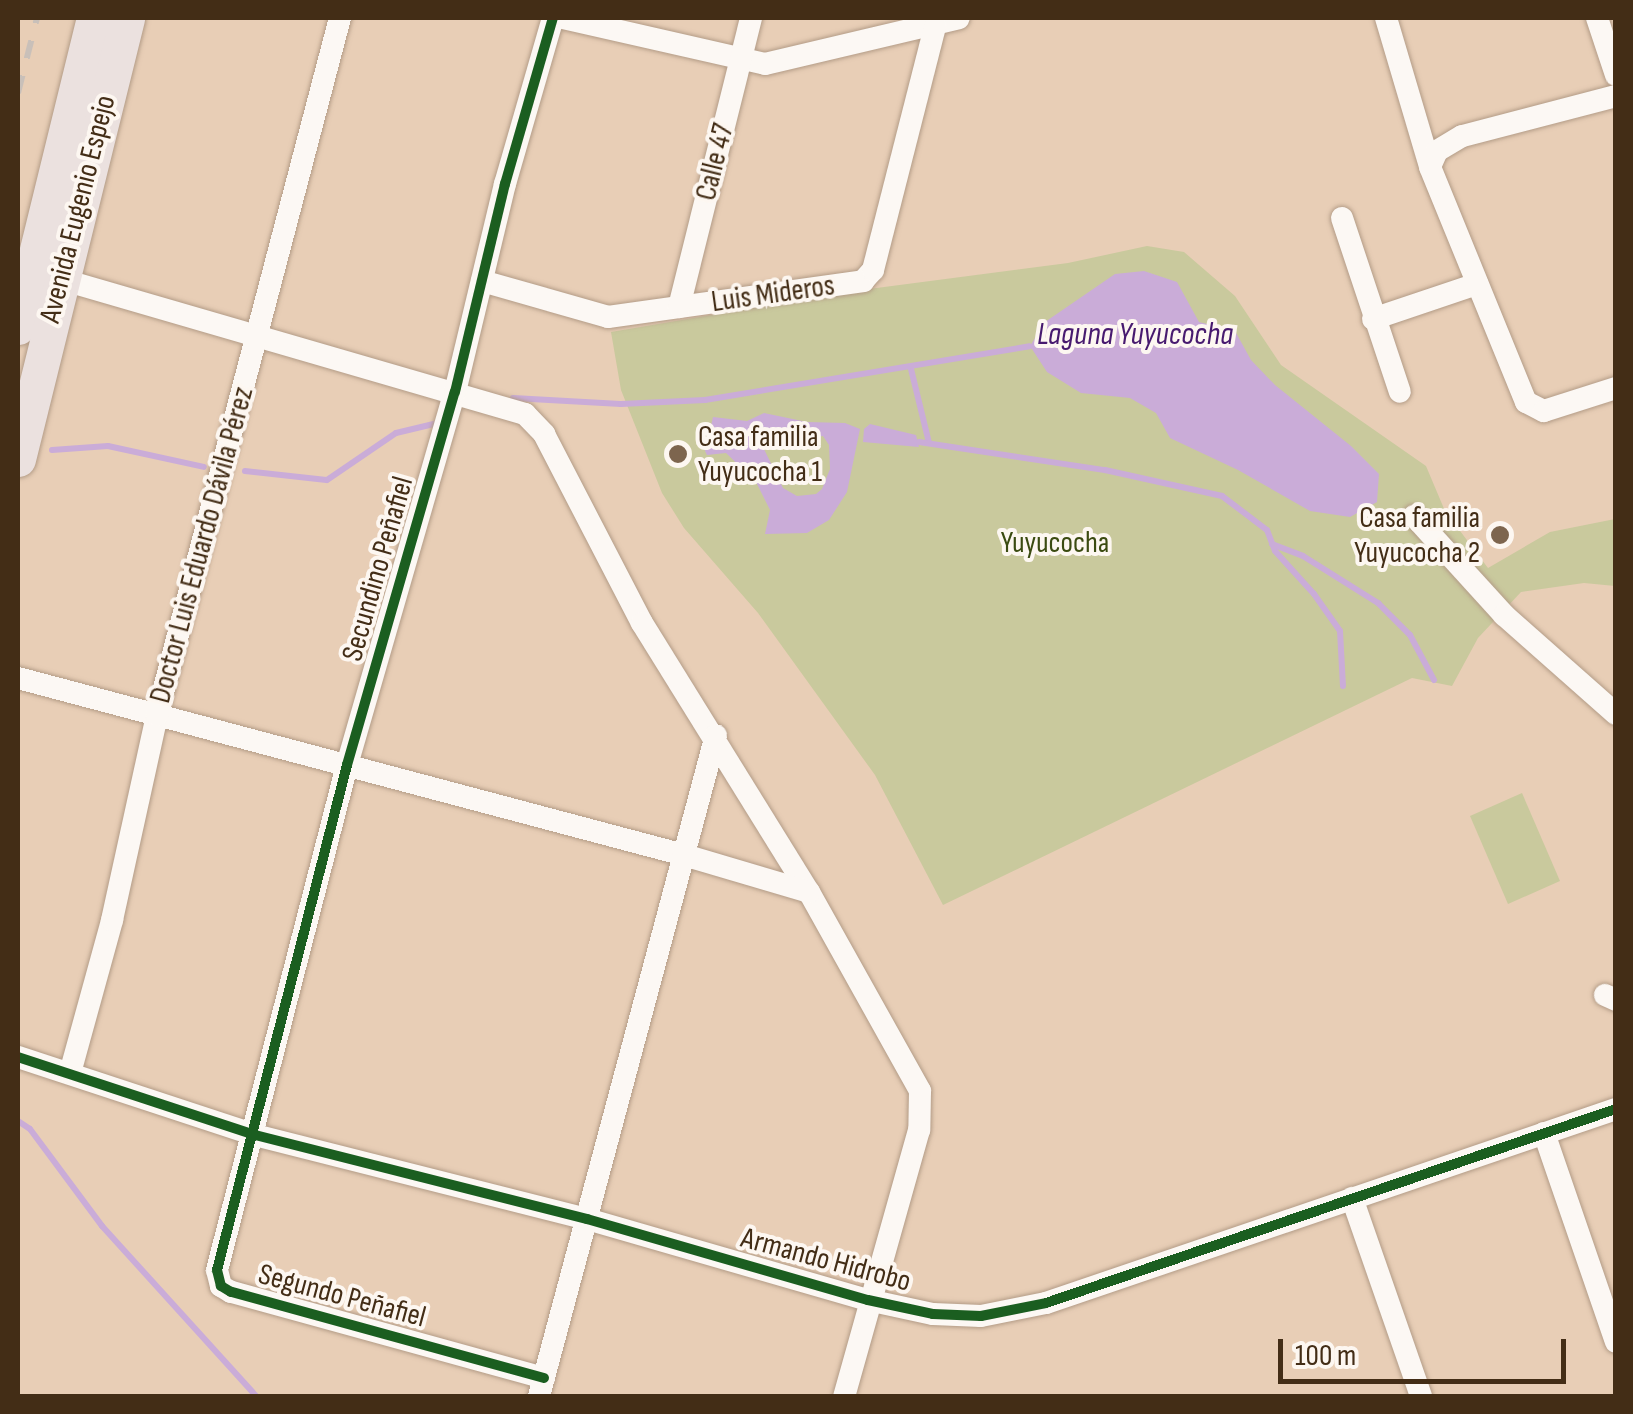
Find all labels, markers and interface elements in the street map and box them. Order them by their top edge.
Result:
street label: Avenida Eugenio Espejo [32,92,124,326]
street label: Calle 47 [688,120,742,204]
street label: Luis Mideros [709,268,837,320]
water label: Laguna Yuyucocha [1037,316,1233,354]
street label: Doctor Luis Eduardo Dávila Pérez [142,383,262,707]
place label: Casa familia Yuyucocha 1 [698,419,822,490]
marker: Casa familia Yuyucocha 1 [667,443,689,465]
street label: Secundino Peñafiel [334,473,422,665]
place label: Casa familia Yuyucocha 2 [1354,500,1480,570]
marker: Casa familia Yuyucocha 2 [1489,524,1511,546]
park label: Yuyucocha [1001,525,1109,561]
street label: Armando Hidrobo [737,1220,915,1300]
street label: Segundo Peñafiel [254,1256,430,1336]
scale bar [1283,1319,1570,1381]
text: 100 m [1295,1338,1356,1374]

